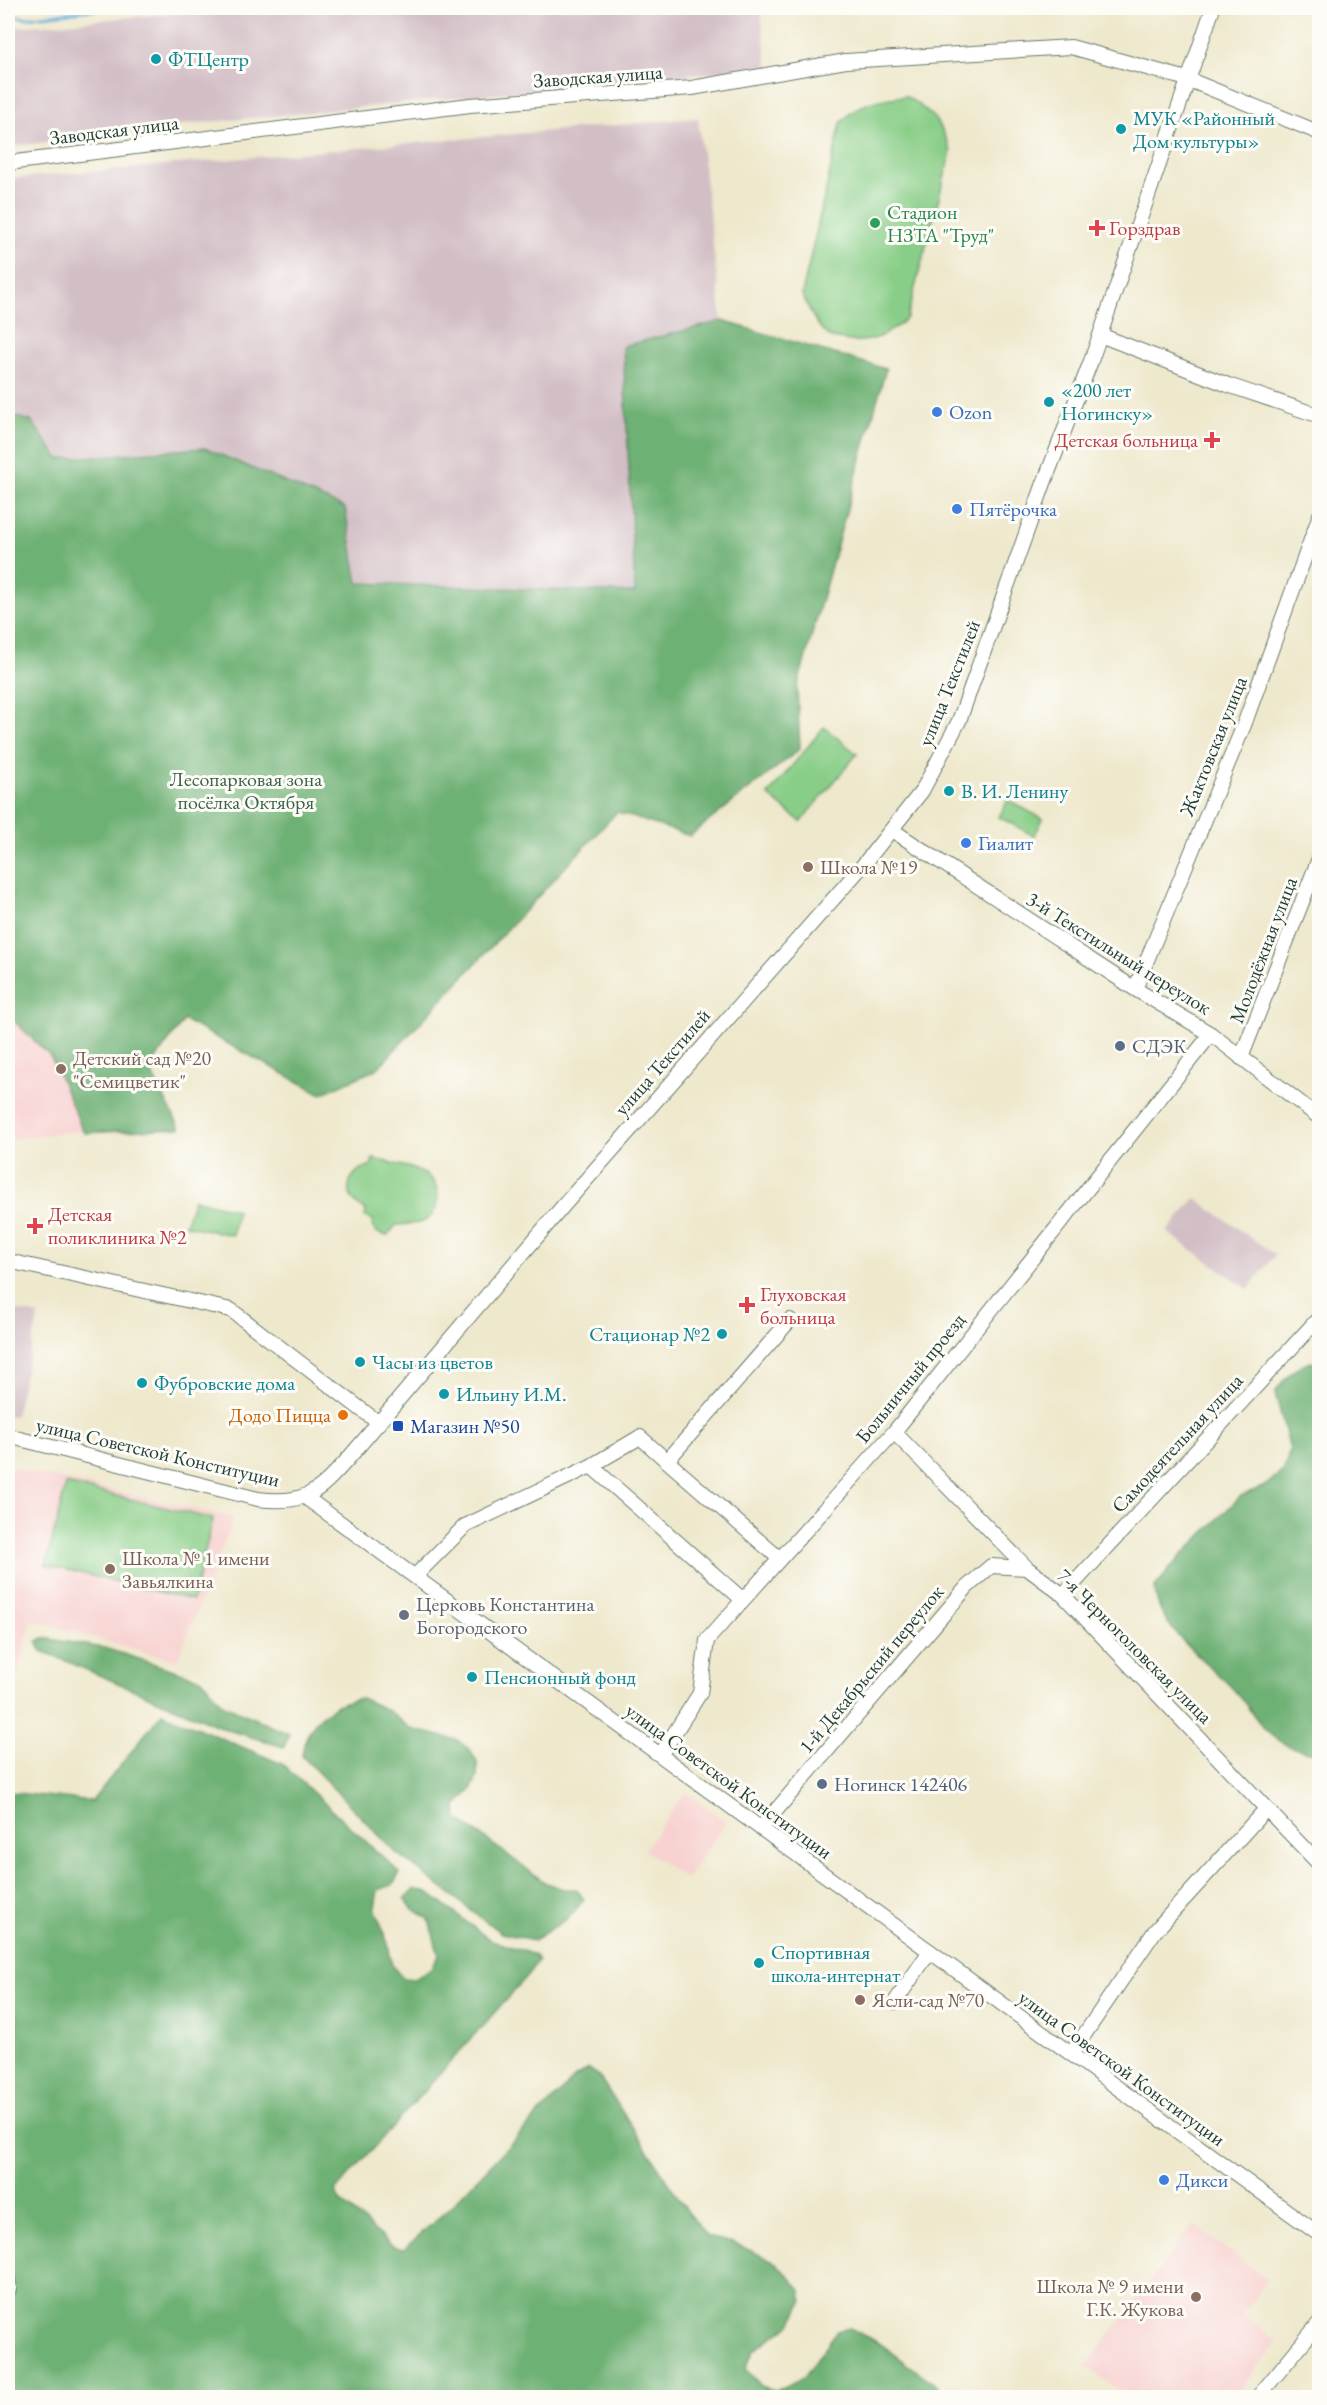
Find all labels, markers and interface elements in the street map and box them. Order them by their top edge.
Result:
place label: ФТЦентр [168,46,249,72]
marker: ФТЦентр [149,52,163,66]
street label: Заводская улица [532,59,664,93]
place label: МУК «Районный Дом культуры» [1133,105,1275,154]
street label: Заводская улица [48,109,180,151]
marker: МУК «Районный Дом культуры» [1114,122,1128,136]
place label: Стадион НЗТА "Труд" [887,199,994,248]
place label: Горздрав [1109,215,1180,241]
marker: Стадион НЗТА "Труд" [868,216,882,230]
marker: Горздрав [1090,221,1104,235]
place label: «200 лет Ногинску» [1061,377,1153,426]
marker: «200 лет Ногинску» [1042,395,1056,409]
place label: Ozon [949,399,993,425]
marker: Ozon [930,405,944,419]
place label: Детская больница [1054,427,1198,453]
marker: Детская больница [1203,431,1221,449]
place label: Пятёрочка [969,496,1057,522]
marker: Пятёрочка [950,502,964,516]
street label: улица Текстилей [912,616,986,750]
street label: Жактовская улица [1173,672,1253,821]
park label: Лесопарковая зона посёлка Октября [170,766,322,815]
place label: В. И. Ленину [961,778,1068,804]
marker: В. И. Ленину [942,784,956,798]
place label: Гиалит [978,830,1033,856]
marker: Гиалит [959,836,973,850]
place label: Школа №19 [820,854,918,880]
marker: Школа №19 [801,860,815,874]
street label: Молодёжная улица [1223,873,1303,1027]
street label: 3-й Текстильный переулок [1022,886,1216,1021]
street label: улица Текстилей [608,1003,716,1121]
place label: СДЭК [1132,1033,1187,1059]
marker: СДЭК [1113,1039,1127,1053]
place label: Детский сад №20 "Семицветик" [73,1045,211,1094]
marker: Детский сад №20 "Семицветик" [54,1062,68,1076]
place label: Детская поликлиника №2 [48,1201,187,1250]
marker: Детская поликлиника №2 [26,1217,44,1235]
place label: Глуховская больница [760,1281,846,1330]
marker: Глуховская больница [738,1296,756,1314]
street label: Больничный проезд [849,1308,971,1448]
place label: Стационар №2 [589,1321,710,1347]
marker: Стационар №2 [715,1327,729,1341]
place label: Часы из цветов [372,1349,493,1375]
marker: Часы из цветов [353,1355,367,1369]
street label: Самодеятельная улица [1106,1368,1248,1518]
place label: Фубровские дома [154,1370,295,1396]
marker: Фубровские дома [135,1376,149,1390]
place label: Ильину И.М. [456,1381,566,1407]
marker: Ильину И.М. [437,1387,451,1401]
place label: Додо Пицца [229,1402,331,1428]
marker: Додо Пицца [336,1408,350,1422]
street label: улица Советской Конституции [34,1411,283,1493]
place label: Магазин №50 [410,1413,520,1439]
marker: Магазин №50 [391,1419,405,1433]
place label: Школа № 1 имени Завьялкина [122,1545,270,1594]
marker: Школа № 1 имени Завьялкина [103,1562,117,1576]
street label: 7-я Черноголовская улица [1052,1563,1218,1729]
street label: 1-й Декабрьский переулок [793,1579,949,1759]
place label: Церковь Константина Богородского [416,1591,594,1640]
marker: Церковь Константина Богородского [397,1608,411,1622]
place label: Пенсионный фонд [484,1664,636,1690]
marker: Пенсионный фонд [465,1670,479,1684]
street label: улица Советской Конституции [621,1697,838,1865]
place label: Ногинск 142406 [834,1771,968,1797]
marker: Ногинск 142406 [815,1777,829,1791]
place label: Спортивная школа-интернат [771,1939,900,1988]
marker: Спортивная школа-интернат [752,1956,766,1970]
street label: улица Советской Конституции [1014,1984,1231,2152]
place label: Ясли-сад №70 [871,1987,985,2013]
marker: Ясли-сад №70 [853,1993,867,2007]
place label: Дикси [1176,2167,1229,2193]
marker: Дикси [1157,2173,1171,2187]
place label: Школа № 9 имени Г.К. Жукова [1036,2273,1184,2322]
marker: Школа № 9 имени Г.К. Жукова [1189,2290,1203,2304]

